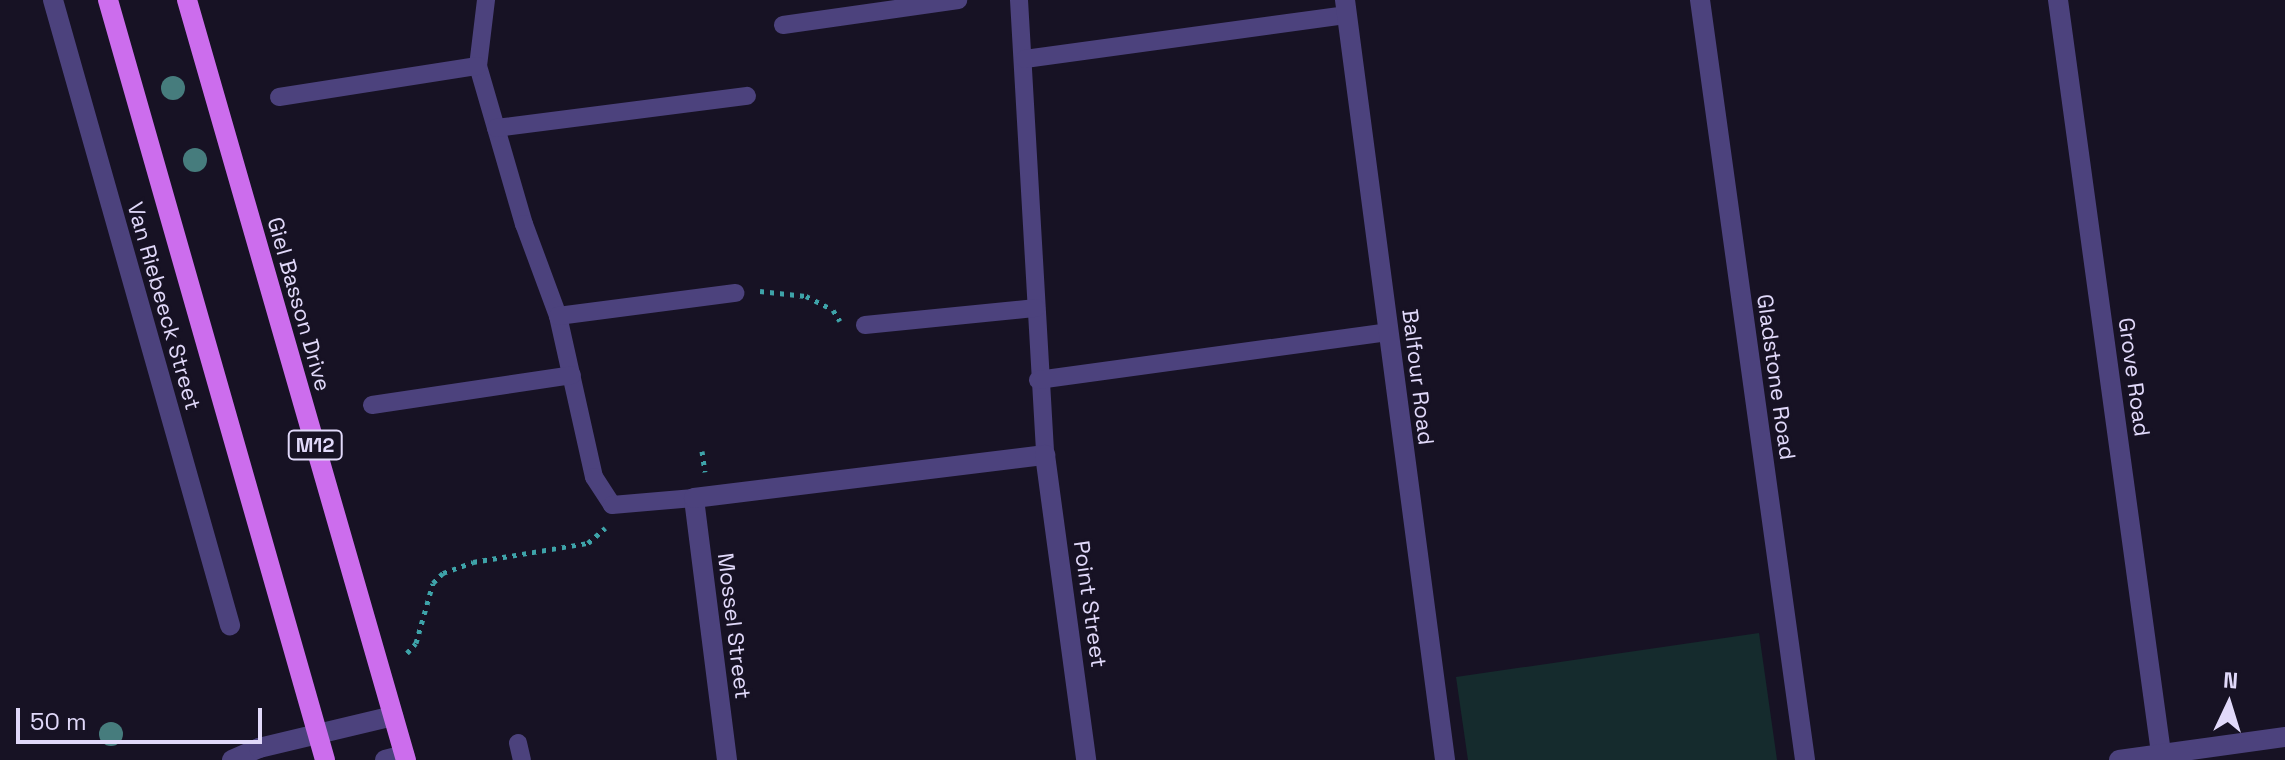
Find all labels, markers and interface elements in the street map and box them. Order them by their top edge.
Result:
street label: Van Riebeeck Street [122,199,206,413]
street label: Giel Basson Drive [262,214,336,394]
street label: Gladstone Road [1751,292,1801,462]
street label: Balfour Road [1397,308,1439,446]
street label: Grove Road [2113,316,2155,438]
road number: M12 [287,429,343,461]
street label: Point Street [1068,539,1112,669]
street label: Mossel Street [712,551,756,701]
north arrow [2189,664,2269,744]
text: N [2222,666,2239,695]
scale bar [20,692,266,742]
text: 50 m [30,706,87,737]

